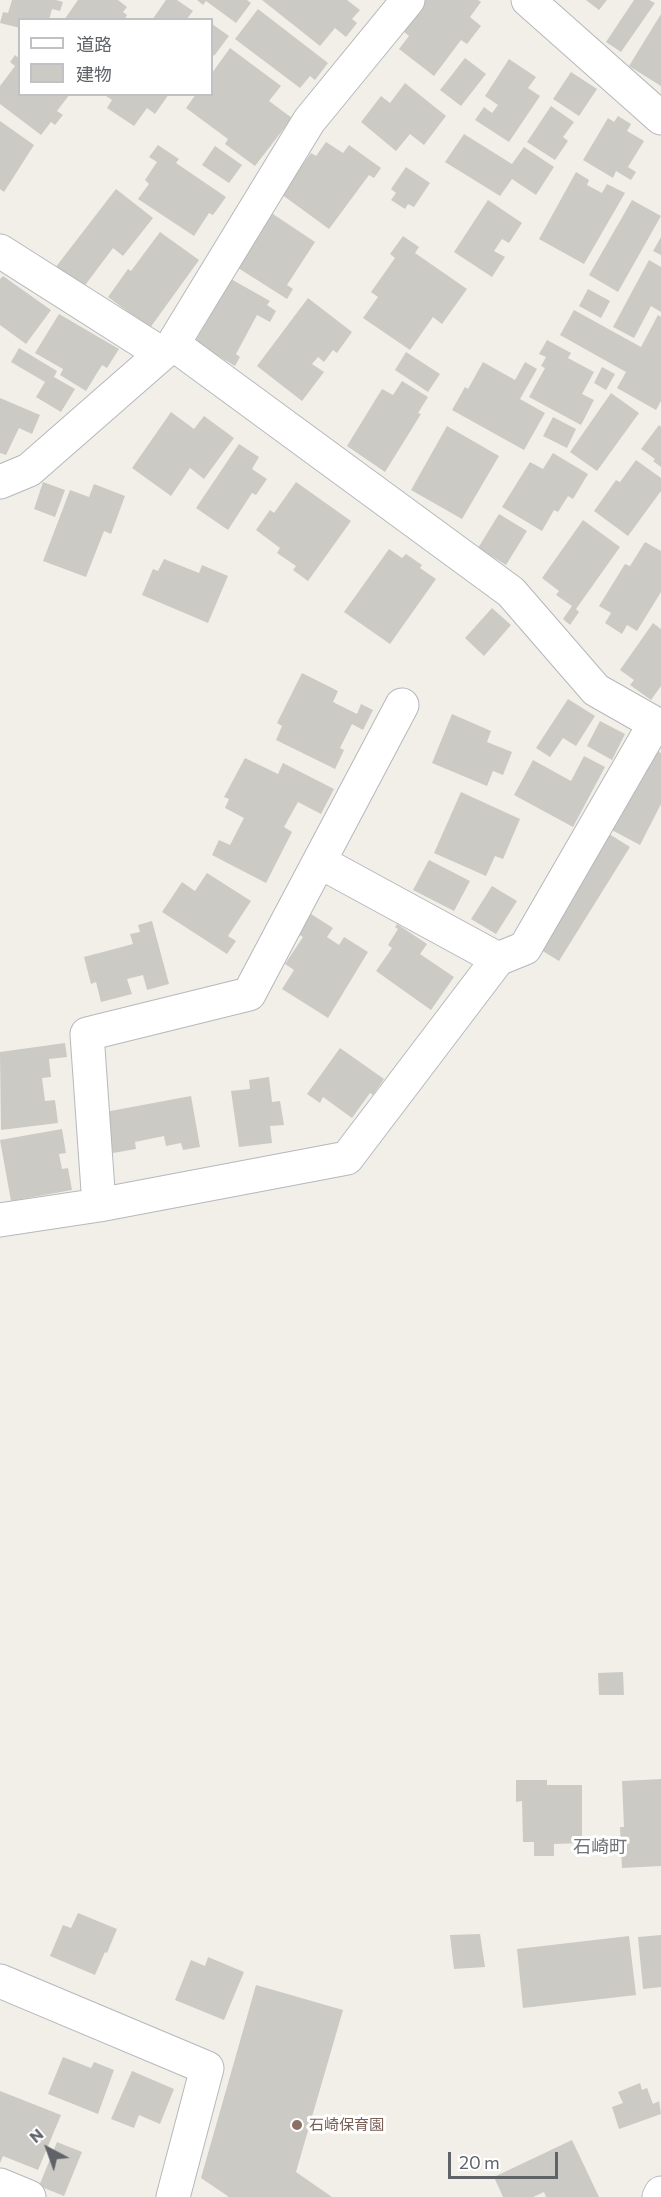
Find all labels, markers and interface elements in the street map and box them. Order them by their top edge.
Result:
legend [18,18,213,96]
text: 道路 [76,33,112,55]
text: 建物 [76,63,112,85]
district label: 石崎町 [573,1836,627,1858]
place label: 石崎保育園 [309,2116,384,2134]
marker: 石崎保育園 [290,2118,304,2132]
north arrow [18,2119,78,2179]
text: N [25,2124,47,2146]
scale bar [451,2140,560,2178]
text: 20 m [459,2151,500,2173]

